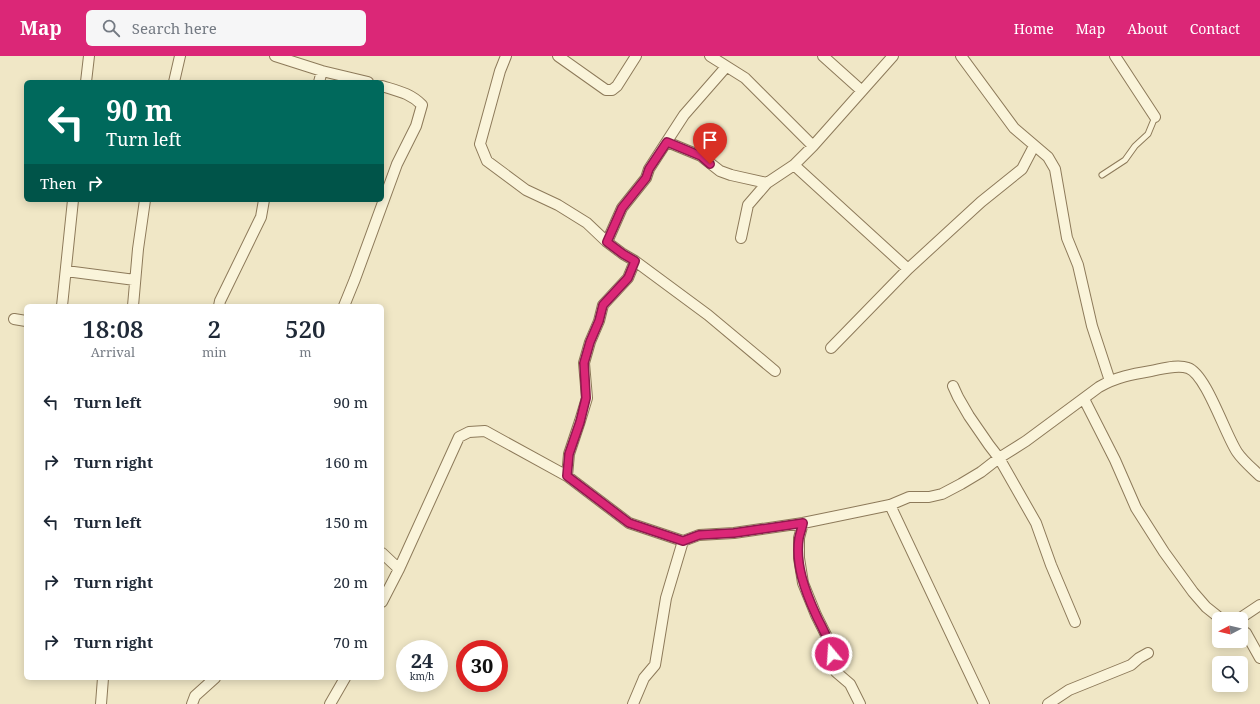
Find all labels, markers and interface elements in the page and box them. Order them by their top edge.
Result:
search box [86,10,366,46]
text: Map [20,15,62,41]
icon: search [100,17,122,39]
text: Search here [132,18,217,38]
text: Home [1014,19,1054,38]
text: Map [1076,19,1105,38]
text: About [1127,19,1168,38]
text: Contact [1190,19,1240,38]
text: 90 m [106,91,173,129]
icon: left [40,96,92,148]
pin [693,123,727,164]
text: Turn left [106,127,181,151]
icon: arrive [699,129,721,151]
icon: right [84,172,106,194]
text: Then [40,173,76,193]
text: 18:08 [82,312,144,345]
text: 2 [208,312,221,345]
text: 520 [285,312,326,345]
text: Arrival [91,343,135,361]
text: min [202,343,227,361]
text: m [299,343,311,361]
icon: left [40,391,62,413]
text: Turn left [74,392,142,412]
text: 90 m [333,392,368,412]
icon: right [40,451,62,473]
text: Turn right [74,452,153,472]
text: 160 m [325,452,368,472]
icon: left [40,511,62,533]
text: Turn left [74,512,142,532]
text: 150 m [325,512,368,532]
icon: right [40,571,62,593]
text: Turn right [74,572,153,592]
text: 20 m [333,572,368,592]
north arrow [1212,612,1248,648]
map controls [1212,612,1248,692]
icon: right [40,631,62,653]
text: Turn right [74,632,153,652]
text: 70 m [333,632,368,652]
position arrow [811,633,853,675]
speed limit sign: 30 [456,640,508,692]
text: 24 [411,647,433,674]
button: search [1212,656,1248,692]
text: km/h [410,669,434,683]

